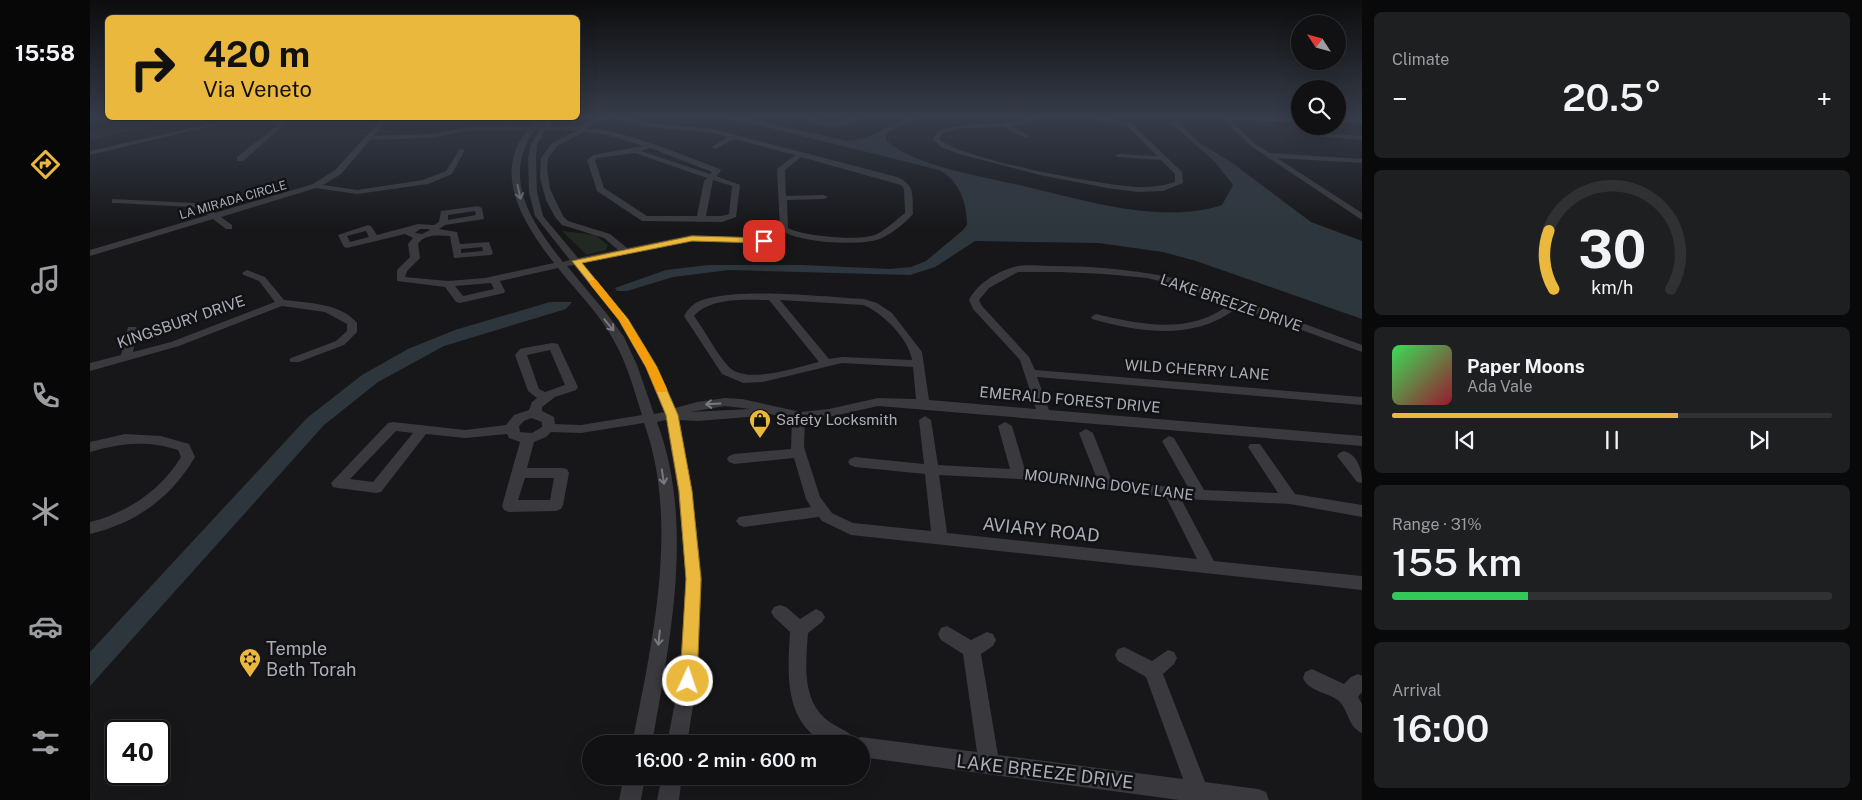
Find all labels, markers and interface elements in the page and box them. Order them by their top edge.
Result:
north arrow [1291,15,1346,70]
map controls [1291,15,1346,135]
text: 420 m [203,34,310,75]
icon: right [120,35,185,100]
text: 15:58 [15,40,75,66]
text: Climate [1392,50,1449,69]
text: 20.5° [1562,75,1662,120]
text: Via Veneto [203,76,312,102]
button: search [1291,80,1346,135]
text: − [1392,82,1408,115]
text: + [1816,82,1832,115]
icon: directions [28,147,63,182]
street label: LA MIRADA CIRCLE [178,178,288,222]
one-way arrow [515,183,524,199]
text: 30 [1578,219,1646,280]
pin [743,220,785,262]
icon: arrive [750,227,778,255]
icon: music [28,262,63,297]
street label: LAKE BREEZE DRIVE [1158,270,1304,335]
text: km/h [1591,277,1633,298]
street label: KINGSBURY DRIVE [115,292,247,351]
one-way arrow [603,318,614,331]
text: Paper Moons [1467,355,1585,377]
street label: WILD CHERRY LANE [1124,356,1270,383]
text: Ada Vale [1467,377,1532,396]
icon: phone [28,378,63,413]
street label: EMERALD FOREST DRIVE [979,383,1161,416]
one-way arrow [705,400,721,409]
shop icon: Safety Locksmith [748,408,772,439]
place label: Safety Locksmith [776,411,897,428]
icon: previous [1451,426,1479,454]
icon: pause [1598,426,1626,454]
icon: next [1745,426,1773,454]
street label: MOURNING DOVE LANE [1023,466,1195,503]
one-way arrow [659,468,669,484]
icon: climate [28,494,63,529]
street label: AVIARY ROAD [981,513,1101,546]
text: Range · 31% [1392,515,1482,534]
text: 155 km [1392,540,1522,585]
icon: car [28,609,63,644]
one-way arrow [655,630,664,646]
place label: Temple Beth Torah [266,638,356,680]
synagogue icon: Temple Beth Torah [238,647,262,678]
position arrow [661,654,713,706]
text: Arrival [1392,681,1441,700]
text: 16:00 [1392,706,1489,751]
speed limit sign: 40 [105,720,170,785]
icon: filters [28,725,63,760]
text: 16:00 · 2 min · 600 m [635,749,817,771]
street label: LAKE BREEZE DRIVE [955,750,1135,793]

